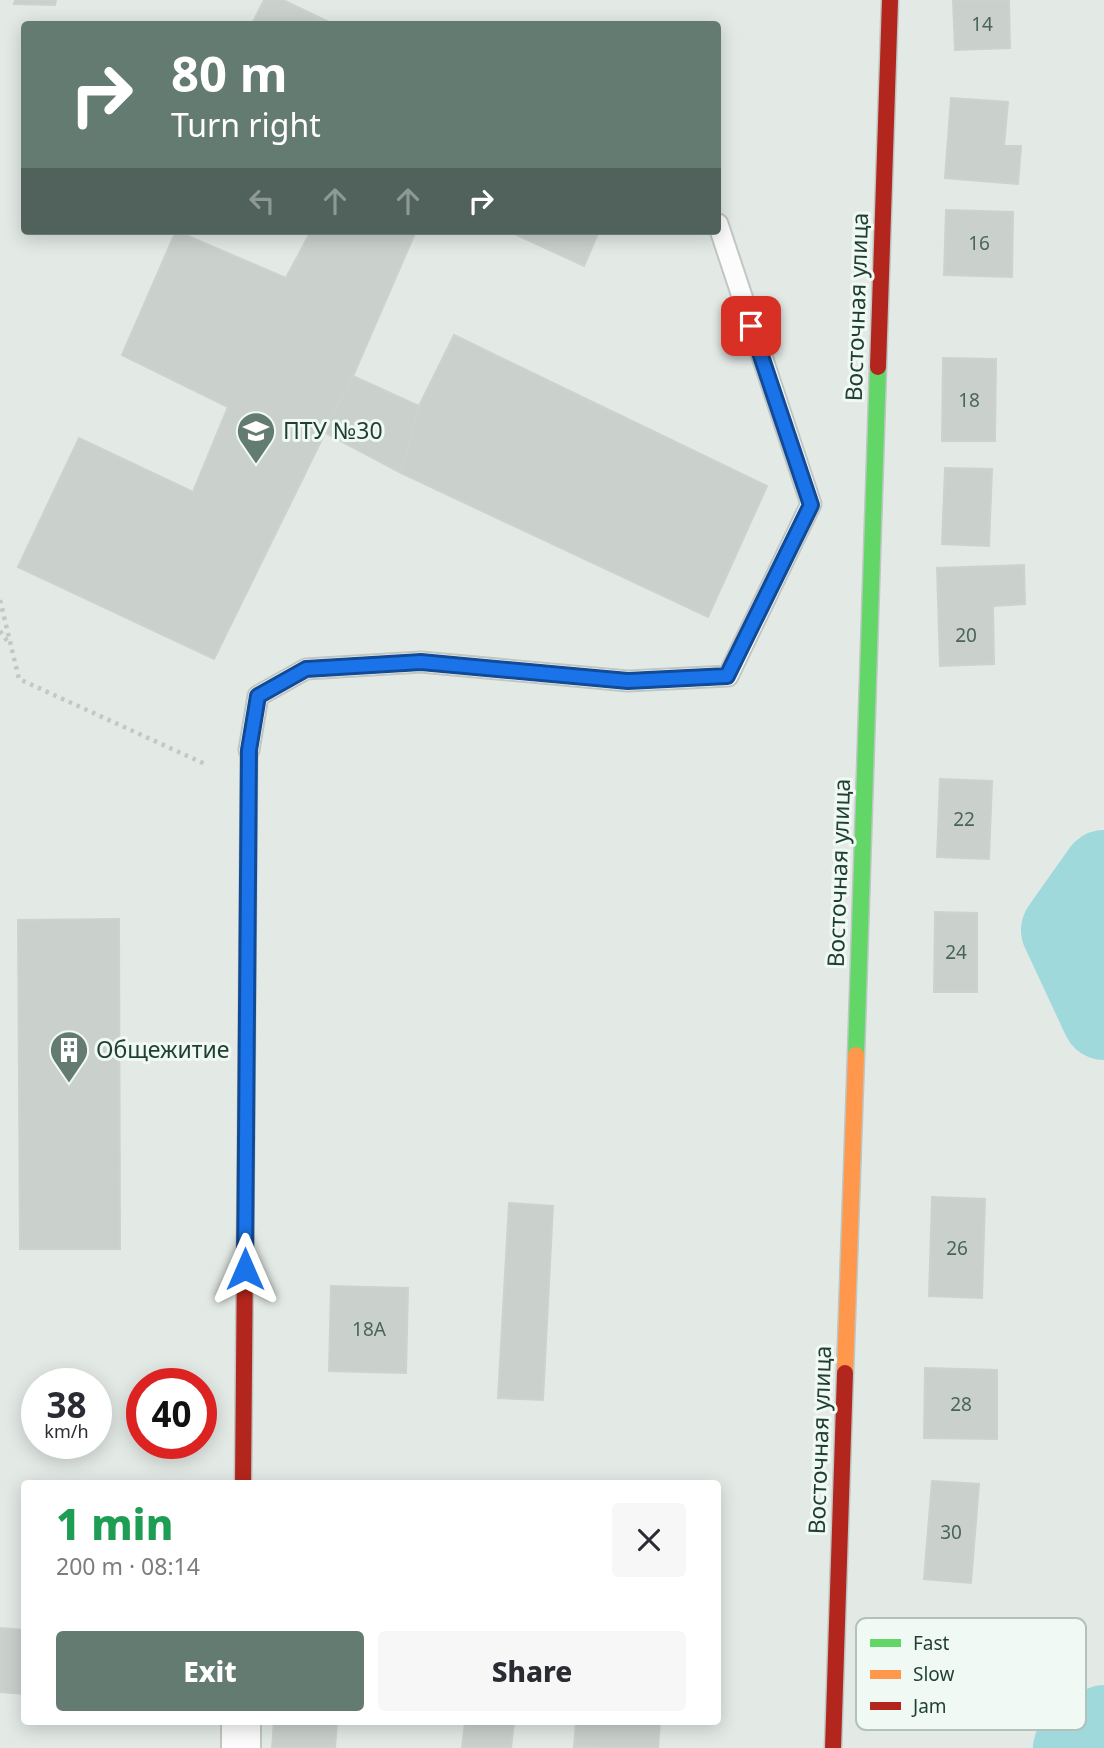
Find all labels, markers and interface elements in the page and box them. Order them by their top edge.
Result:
house number: 14 [971,11,993,37]
text: 80 m [171,40,288,106]
icon: right [56,49,147,140]
text: Turn right [171,103,321,146]
icon: left [243,182,281,220]
icon: ahead [316,182,354,220]
icon: ahead [389,182,427,220]
icon: right [462,182,500,220]
street label: Восточная улица [837,212,875,402]
house number: 16 [968,230,990,256]
pin [721,296,781,356]
icon: arrive [732,307,770,345]
house number: 18 [958,387,980,413]
school or university icon: ПТУ №30 [235,410,277,465]
place label: ПТУ №30 [283,414,383,446]
house number: 20 [955,622,977,648]
street label: Восточная улица [819,778,857,968]
house number: 22 [953,806,975,832]
house number: 24 [945,939,967,965]
building icon: Общежитие [48,1029,90,1084]
place label: Общежитие [96,1033,229,1065]
position arrow [208,1232,282,1306]
house number: 26 [946,1235,968,1261]
house number: 18А [352,1316,387,1342]
street label: Восточная улица [800,1345,838,1535]
speed limit sign: 40 [126,1368,217,1459]
text: 38 [46,1381,87,1428]
house number: 28 [950,1391,972,1417]
text: km/h [44,1419,89,1443]
text: 1 min [56,1495,173,1552]
button: close [612,1503,686,1577]
house number: 30 [940,1519,962,1545]
text: 200 m · 08:14 [56,1550,200,1582]
legend [856,1618,1086,1730]
text: Fast [913,1630,950,1656]
button: Exit [56,1631,364,1711]
button: Share [378,1631,686,1711]
text: Slow [913,1661,954,1687]
text: Jam [911,1693,947,1719]

